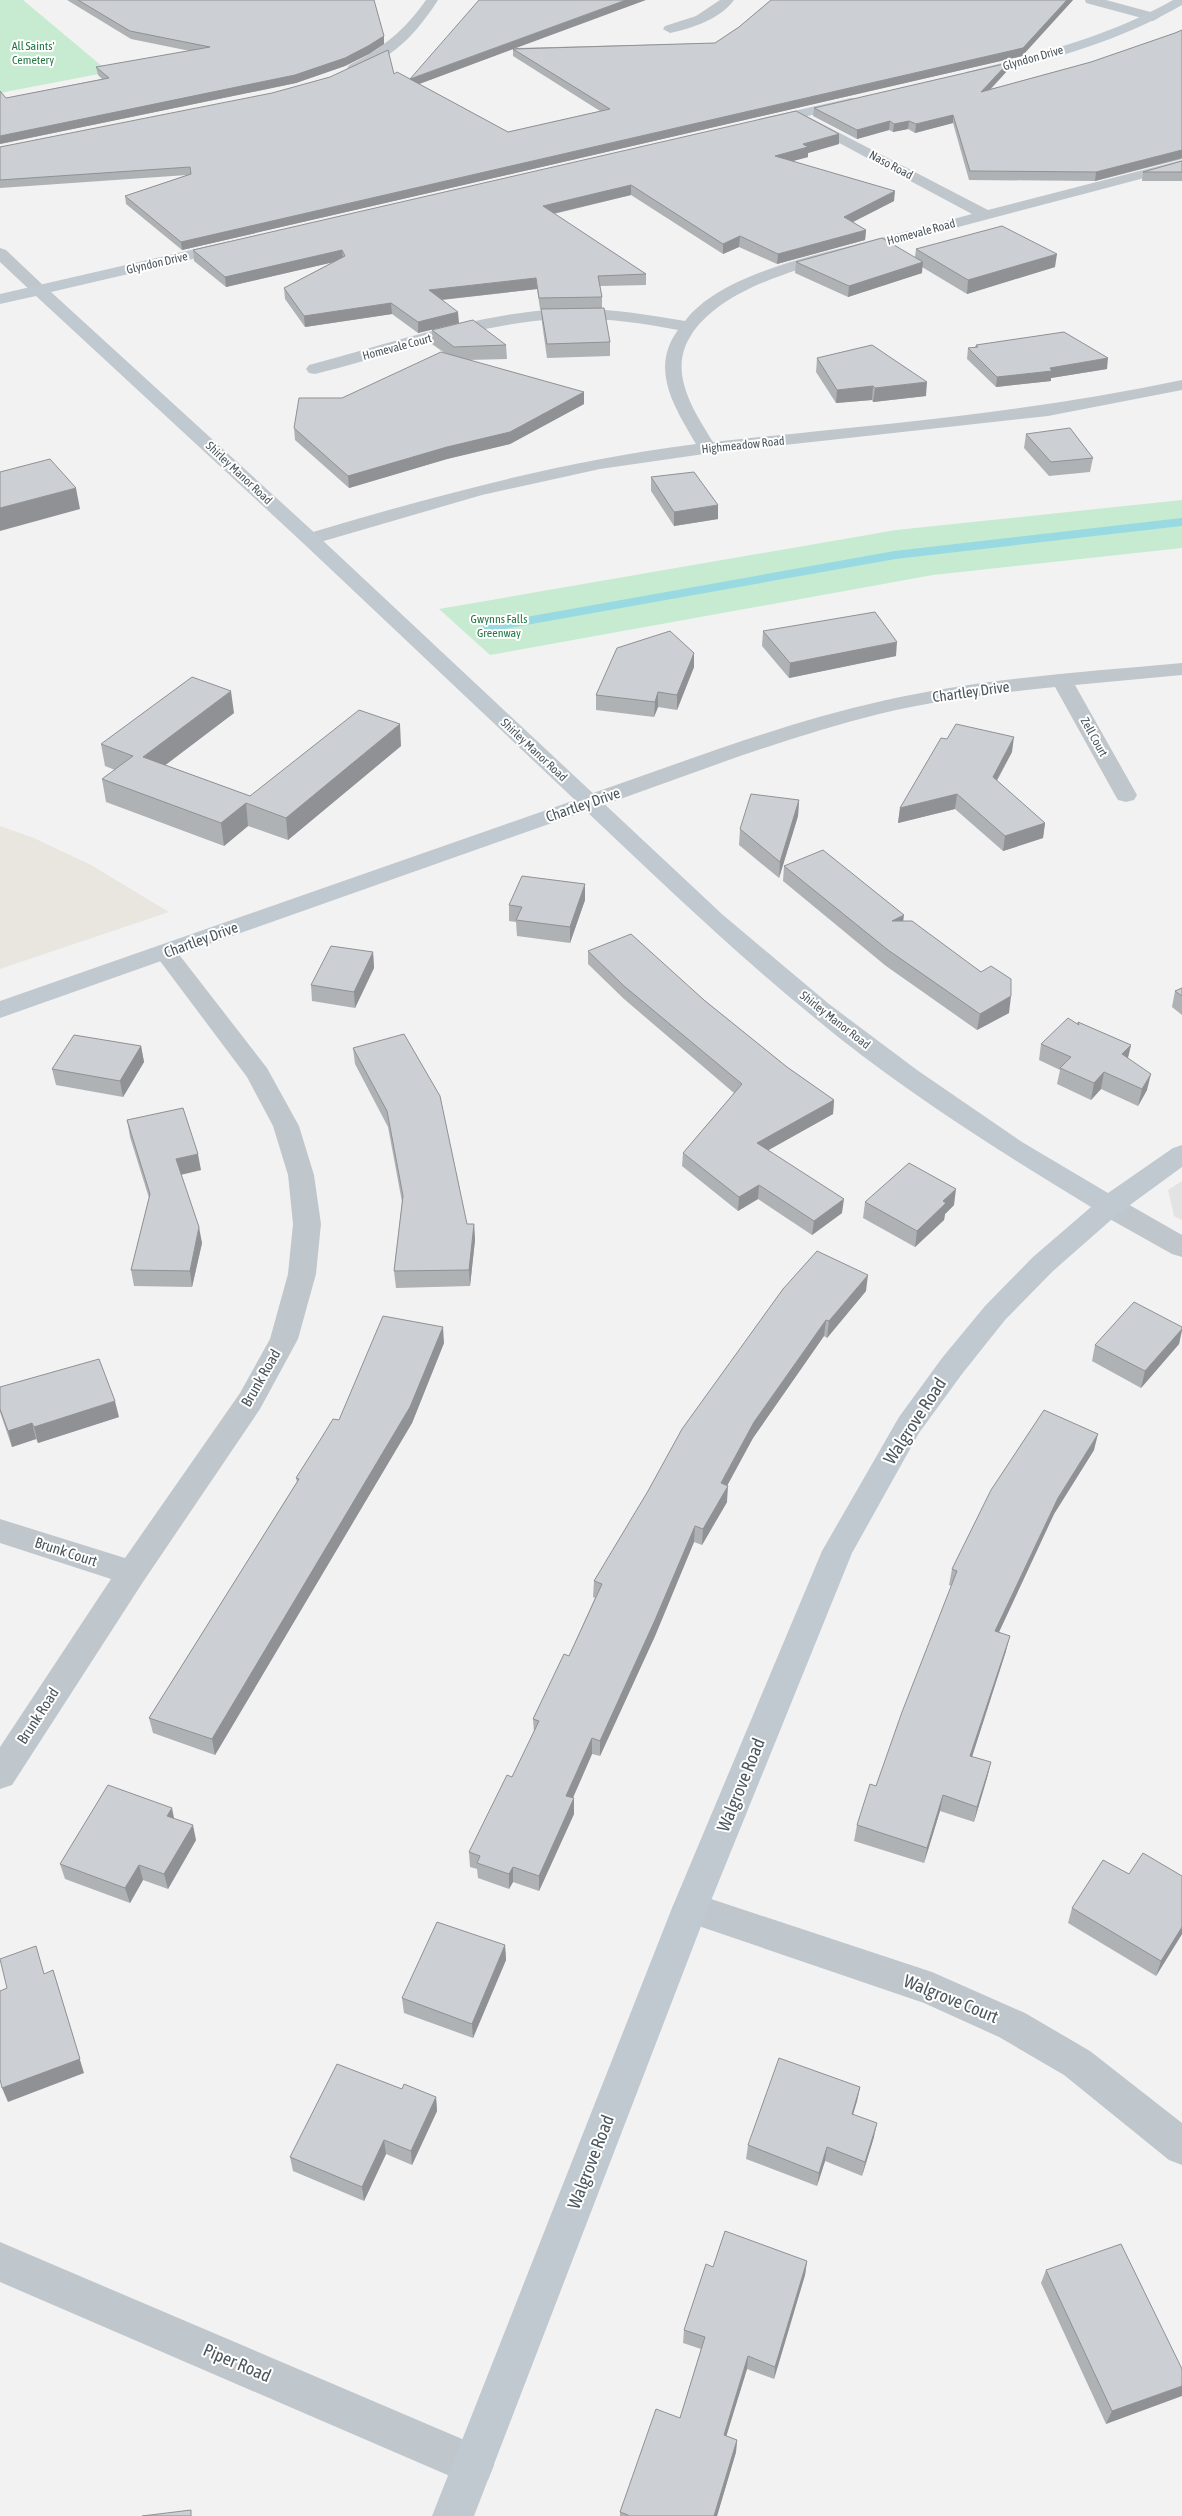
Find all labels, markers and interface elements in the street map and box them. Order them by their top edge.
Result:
park label: All Saints' Cemetery [12,39,54,67]
street label: Glyndon Drive [1001,43,1065,73]
street label: Naso Road [867,148,915,182]
street label: Homevale Road [885,216,957,248]
street label: Glyndon Drive [125,249,189,277]
street label: Homevale Court [361,331,434,363]
street label: Highmeadow Road [701,434,785,456]
street label: Shirley Manor Road [203,439,275,507]
park label: Gwynns Falls Greenway [471,612,527,640]
street label: Chartley Drive [931,678,1011,705]
street label: Zell Court [1078,715,1111,759]
street label: Shirley Manor Road [498,716,570,784]
street label: Chartley Drive [543,784,622,825]
street label: Chartley Drive [162,918,240,961]
street label: Shirley Manor Road [797,988,873,1052]
street label: Brunk Road [237,1346,284,1409]
street label: Walgrove Road [879,1374,950,1468]
street label: Brunk Court [33,1533,99,1570]
street label: Brunk Road [13,1685,62,1747]
street label: Walgrove Road [712,1735,769,1835]
street label: Walgrove Court [901,1970,1002,2027]
street label: Walgrove Road [563,2112,618,2212]
street label: Piper Road [200,2339,274,2386]

